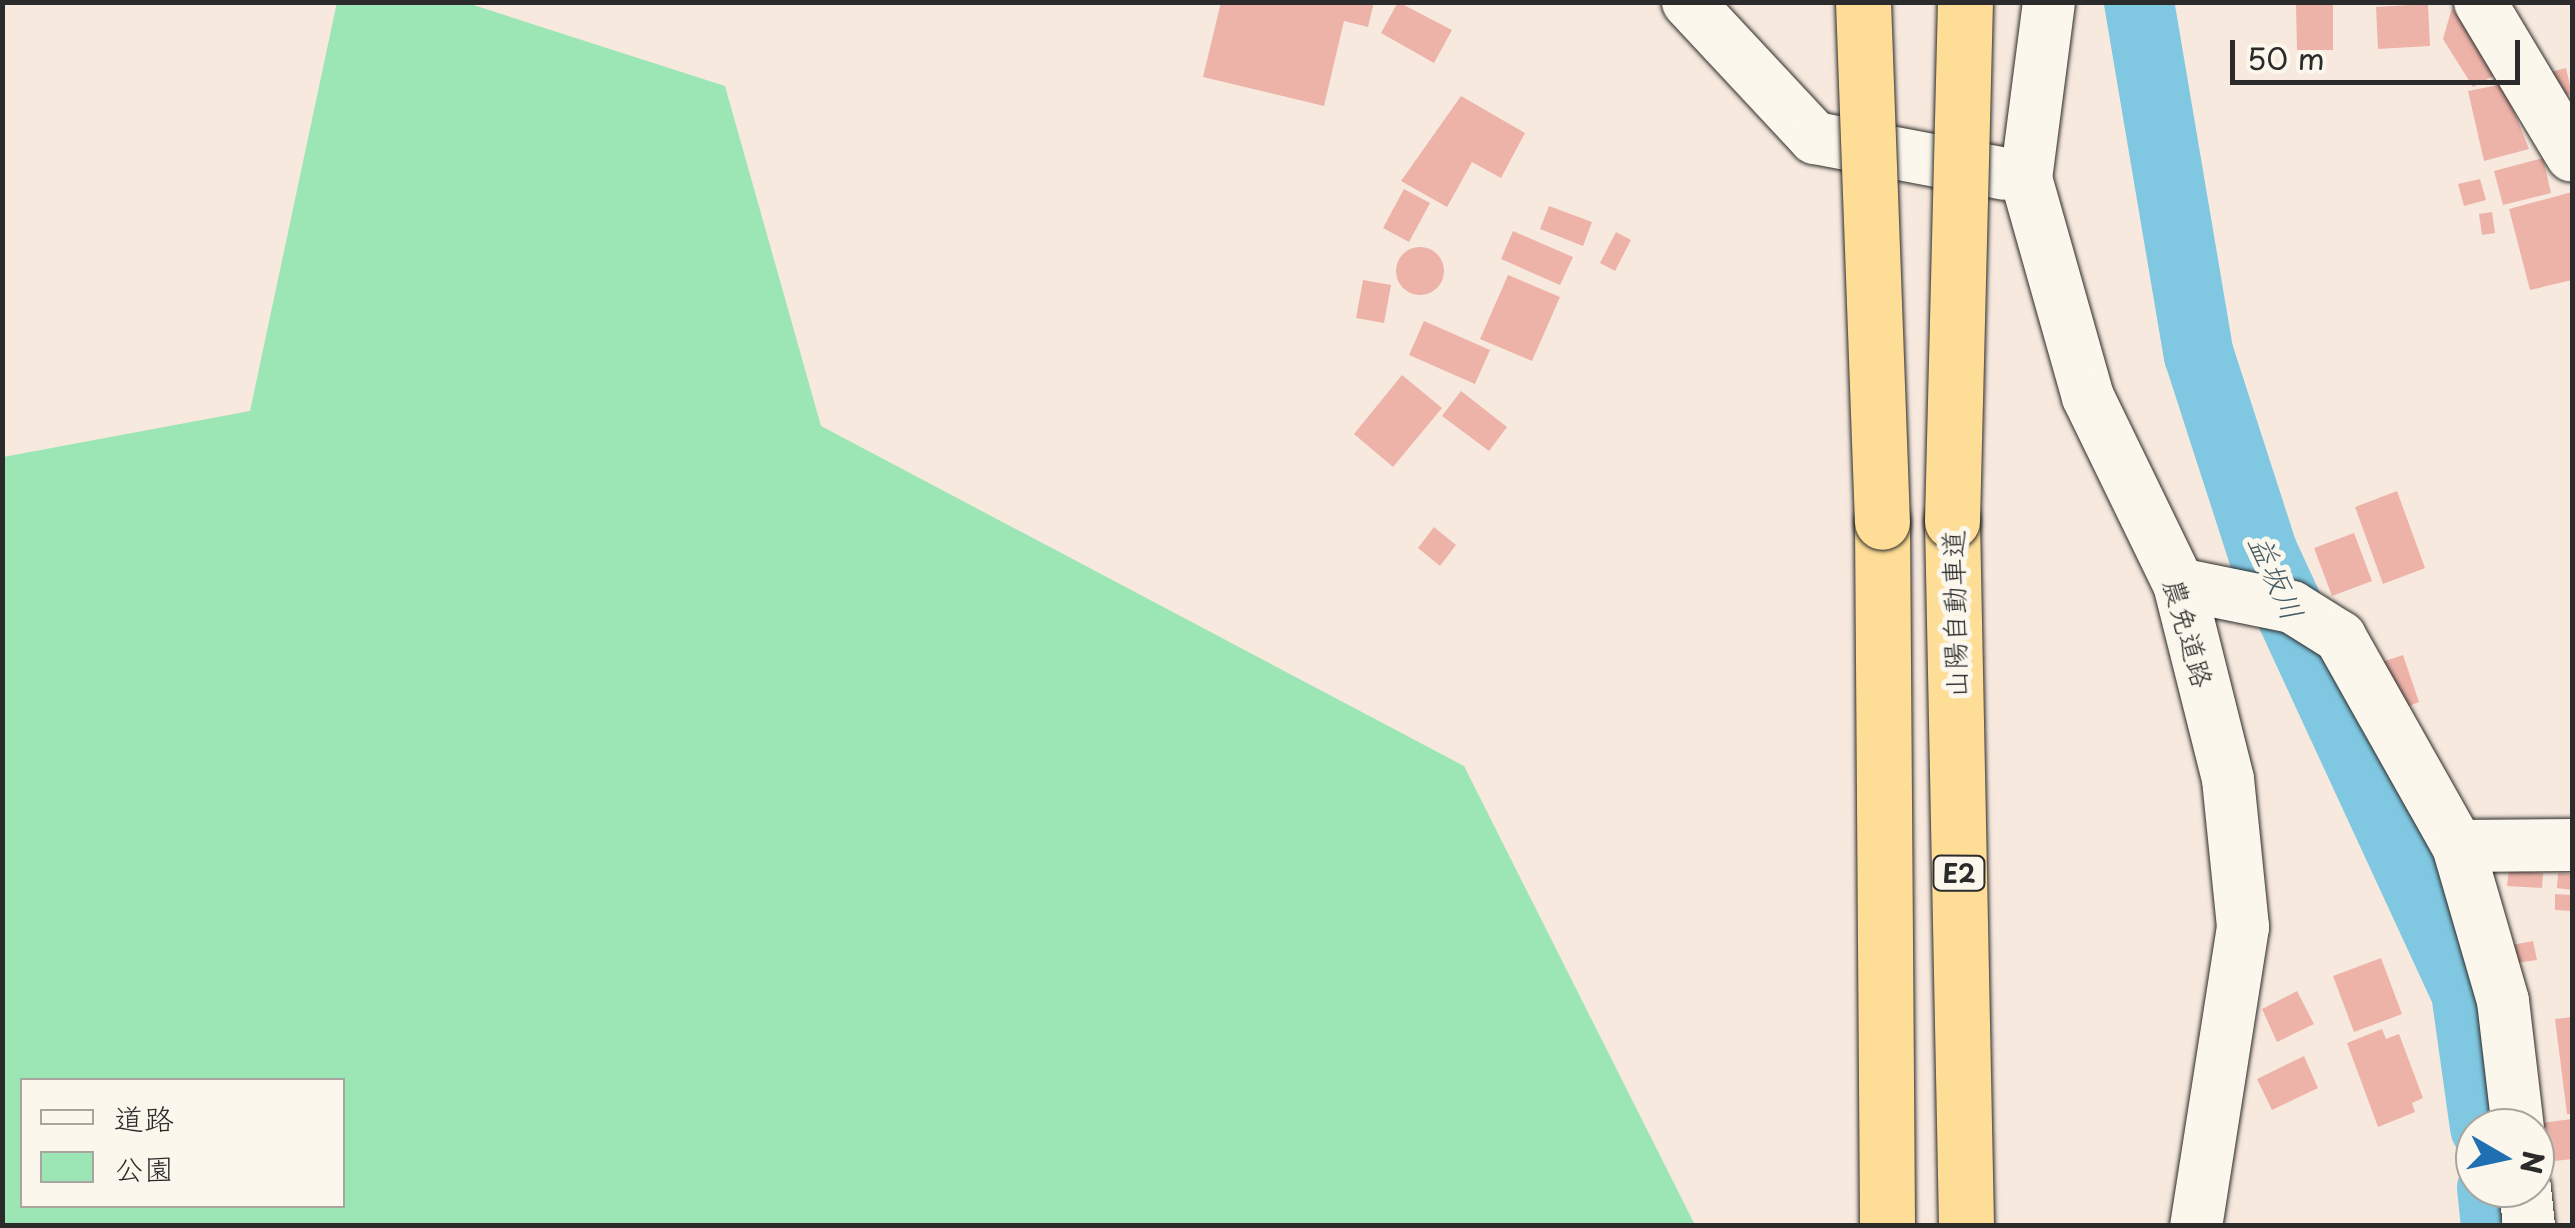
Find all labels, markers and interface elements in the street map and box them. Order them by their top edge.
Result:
scale bar [2235,20,2525,82]
text: 50 m [2247,35,2325,80]
water label: 益坂川 [2242,529,2312,625]
street label: 山陽自動車道 [1936,530,1972,698]
street label: 農免道路 [2157,575,2221,691]
road number: E2 [1932,853,1986,893]
legend [20,1078,345,1208]
text: 道路 [114,1095,174,1140]
north arrow [2455,1108,2555,1208]
text: 公園 [114,1145,174,1190]
text: N [2510,1148,2556,1177]

